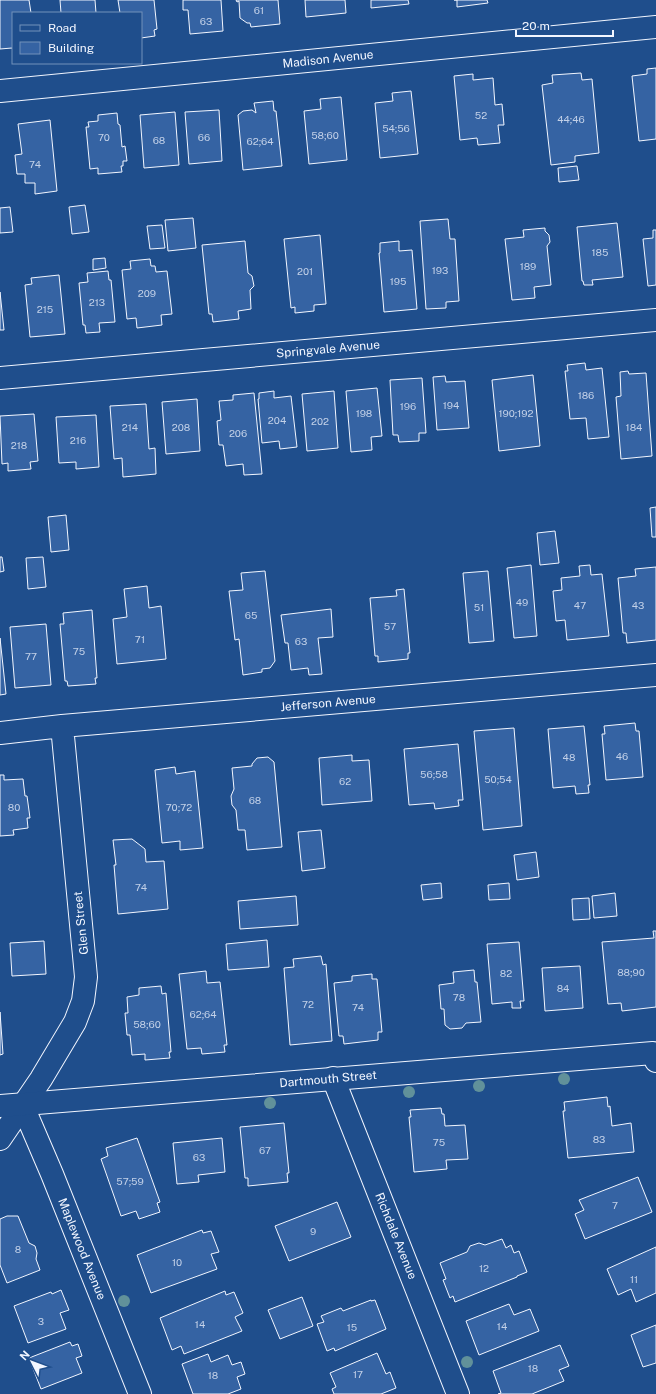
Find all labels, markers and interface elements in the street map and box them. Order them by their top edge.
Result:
house number: 61 [254,4,264,16]
legend [12,12,142,64]
scale bar [516,12,613,38]
house number: 63 [200,15,212,27]
text: 20 m [522,19,550,33]
text: Road [48,21,76,35]
text: Building [48,41,94,55]
street label: Madison Avenue [282,47,374,71]
house number: 52 [475,109,487,121]
house number: 44;46 [557,113,585,125]
house number: 54;56 [382,122,410,134]
house number: 58;60 [311,129,339,141]
house number: 70 [98,131,110,143]
house number: 66 [198,131,210,143]
house number: 68 [153,134,165,146]
house number: 62;64 [246,135,274,147]
house number: 74 [29,158,41,170]
house number: 185 [592,246,608,258]
house number: 189 [520,260,536,272]
house number: 193 [432,264,448,276]
house number: 201 [297,265,313,277]
house number: 195 [390,275,406,287]
house number: 209 [138,287,156,299]
house number: 213 [89,296,105,308]
house number: 215 [37,303,53,315]
street label: Springvale Avenue [276,337,381,361]
house number: 186 [578,389,594,401]
house number: 194 [443,399,459,411]
house number: 196 [400,400,416,412]
house number: 198 [356,407,372,419]
house number: 190;192 [498,407,534,419]
house number: 204 [268,414,286,426]
house number: 202 [311,415,329,427]
house number: 214 [122,421,138,433]
house number: 208 [172,421,190,433]
house number: 184 [626,421,642,433]
house number: 206 [229,427,247,439]
house number: 216 [70,434,86,446]
house number: 218 [11,439,27,451]
house number: 49 [516,596,528,608]
house number: 47 [574,599,586,611]
house number: 43 [632,599,644,611]
house number: 51 [474,601,484,613]
house number: 65 [245,609,257,621]
house number: 57 [384,620,396,632]
house number: 71 [135,633,145,645]
house number: 63 [295,635,307,647]
house number: 75 [73,645,85,657]
house number: 77 [25,650,37,662]
street label: Jefferson Avenue [280,692,376,714]
house number: 46 [616,750,628,762]
house number: 48 [563,751,575,763]
house number: 56;58 [420,768,448,780]
house number: 50;54 [484,773,512,785]
house number: 62 [339,775,351,787]
house number: 68 [249,794,261,806]
house number: 80 [8,801,20,813]
house number: 70;72 [166,801,192,813]
house number: 74 [135,881,147,893]
street label: Glen Street [71,890,91,955]
house number: 88;90 [617,966,645,978]
house number: 82 [500,967,512,979]
house number: 84 [557,982,569,994]
house number: 78 [453,991,465,1003]
house number: 72 [302,998,314,1010]
house number: 74 [352,1001,364,1013]
house number: 62;64 [189,1008,217,1020]
house number: 58;60 [133,1018,161,1030]
street label: Dartmouth Street [279,1068,378,1090]
house number: 83 [593,1133,605,1145]
house number: 75 [433,1136,445,1148]
house number: 67 [259,1144,271,1156]
house number: 63 [193,1151,205,1163]
house number: 57;59 [116,1175,144,1187]
street label: Richdale Avenue [372,1191,420,1282]
street label: Maplewood Avenue [55,1196,109,1302]
house number: 7 [612,1199,618,1211]
house number: 9 [310,1225,316,1237]
house number: 8 [15,1243,21,1255]
house number: 10 [172,1256,182,1268]
house number: 12 [479,1262,489,1274]
house number: 11 [630,1273,638,1285]
house number: 3 [38,1315,44,1327]
house number: 14 [195,1318,205,1330]
house number: 14 [497,1320,507,1332]
house number: 15 [347,1321,357,1333]
north arrow [12,1342,52,1382]
text: N [17,1348,32,1363]
house number: 18 [528,1362,538,1374]
house number: 17 [353,1368,363,1380]
house number: 18 [208,1369,218,1381]

